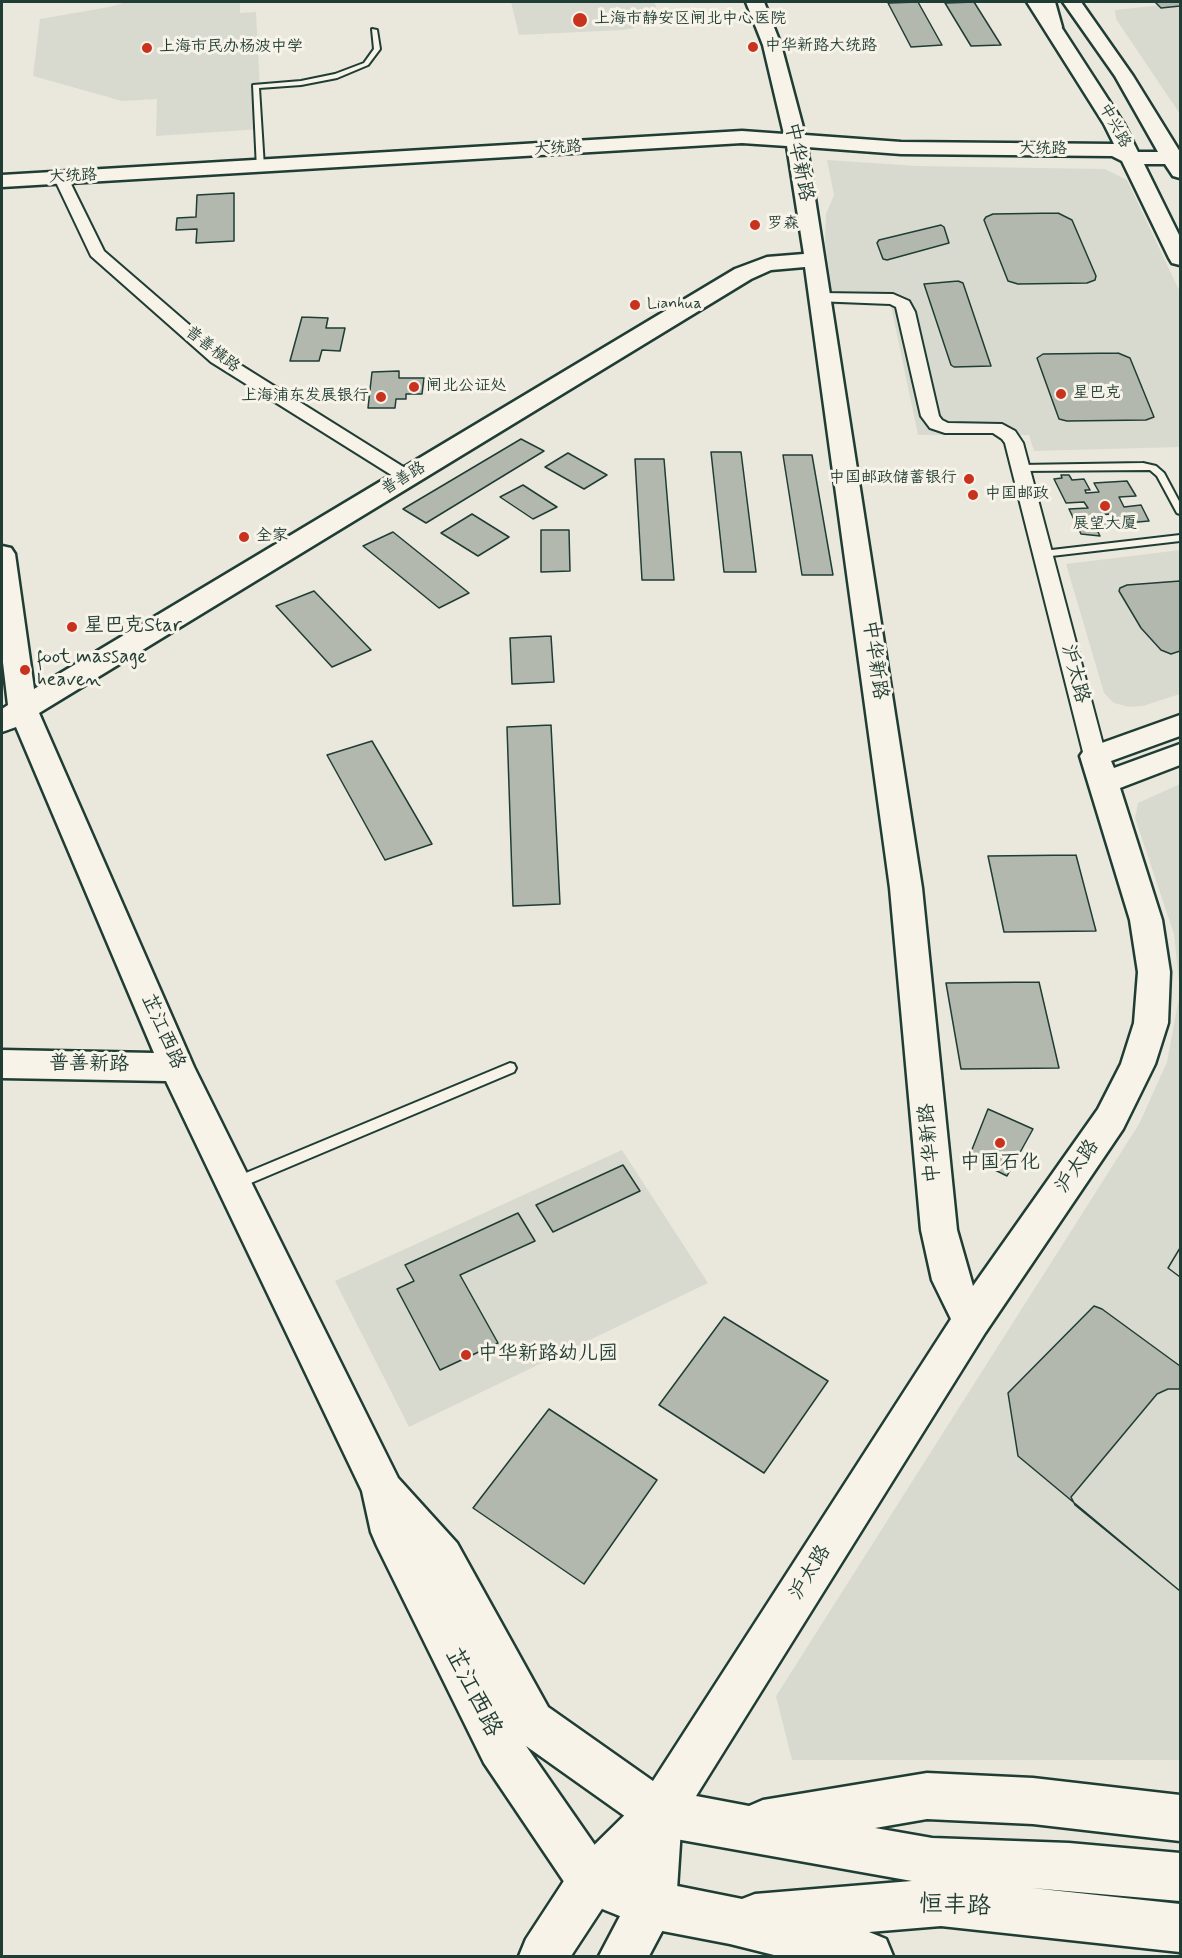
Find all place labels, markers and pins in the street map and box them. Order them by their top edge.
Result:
place label: 上海市静安区闸北中心医院 [594,10,786,30]
marker: 上海市静安区闸北中心医院 [571,11,589,29]
place label: 中华新路大统路 [765,37,877,57]
place label: 上海市民办杨波中学 [159,38,303,58]
marker: 中华新路大统路 [746,40,760,54]
marker: 上海市民办杨波中学 [140,41,154,55]
place label: 罗森 [767,215,799,235]
marker: 罗森 [748,218,762,232]
place label: Lianhua [647,295,702,315]
marker: Lianhua [628,298,642,312]
place label: 闸北公证处 [426,377,506,397]
marker: 闸北公证处 [407,380,421,394]
place label: 星巴克 [1073,384,1121,404]
place label: 上海浦东发展银行 [241,387,369,407]
marker: 星巴克 [1054,387,1068,401]
marker: 上海浦东发展银行 [374,390,388,404]
place label: 中国邮政储蓄银行 [829,469,957,489]
marker: 中国邮政储蓄银行 [962,472,976,486]
place label: 中国邮政 [985,485,1049,505]
marker: 中国邮政 [966,488,980,502]
marker: 展望大厦 [1098,499,1112,513]
place label: 展望大厦 [1073,515,1137,535]
place label: 全家 [256,527,288,547]
marker: 全家 [237,530,251,544]
place label: 星巴克Star [84,615,182,639]
marker: 星巴克Star [65,620,79,634]
place label: foot massage heaven [37,646,147,693]
marker: foot massage heaven [18,663,32,677]
marker: 中国石化 [993,1136,1007,1150]
place label: 中国石化 [960,1152,1040,1176]
place label: 中华新路幼儿园 [478,1343,618,1367]
marker: 中华新路幼儿园 [459,1348,473,1362]

